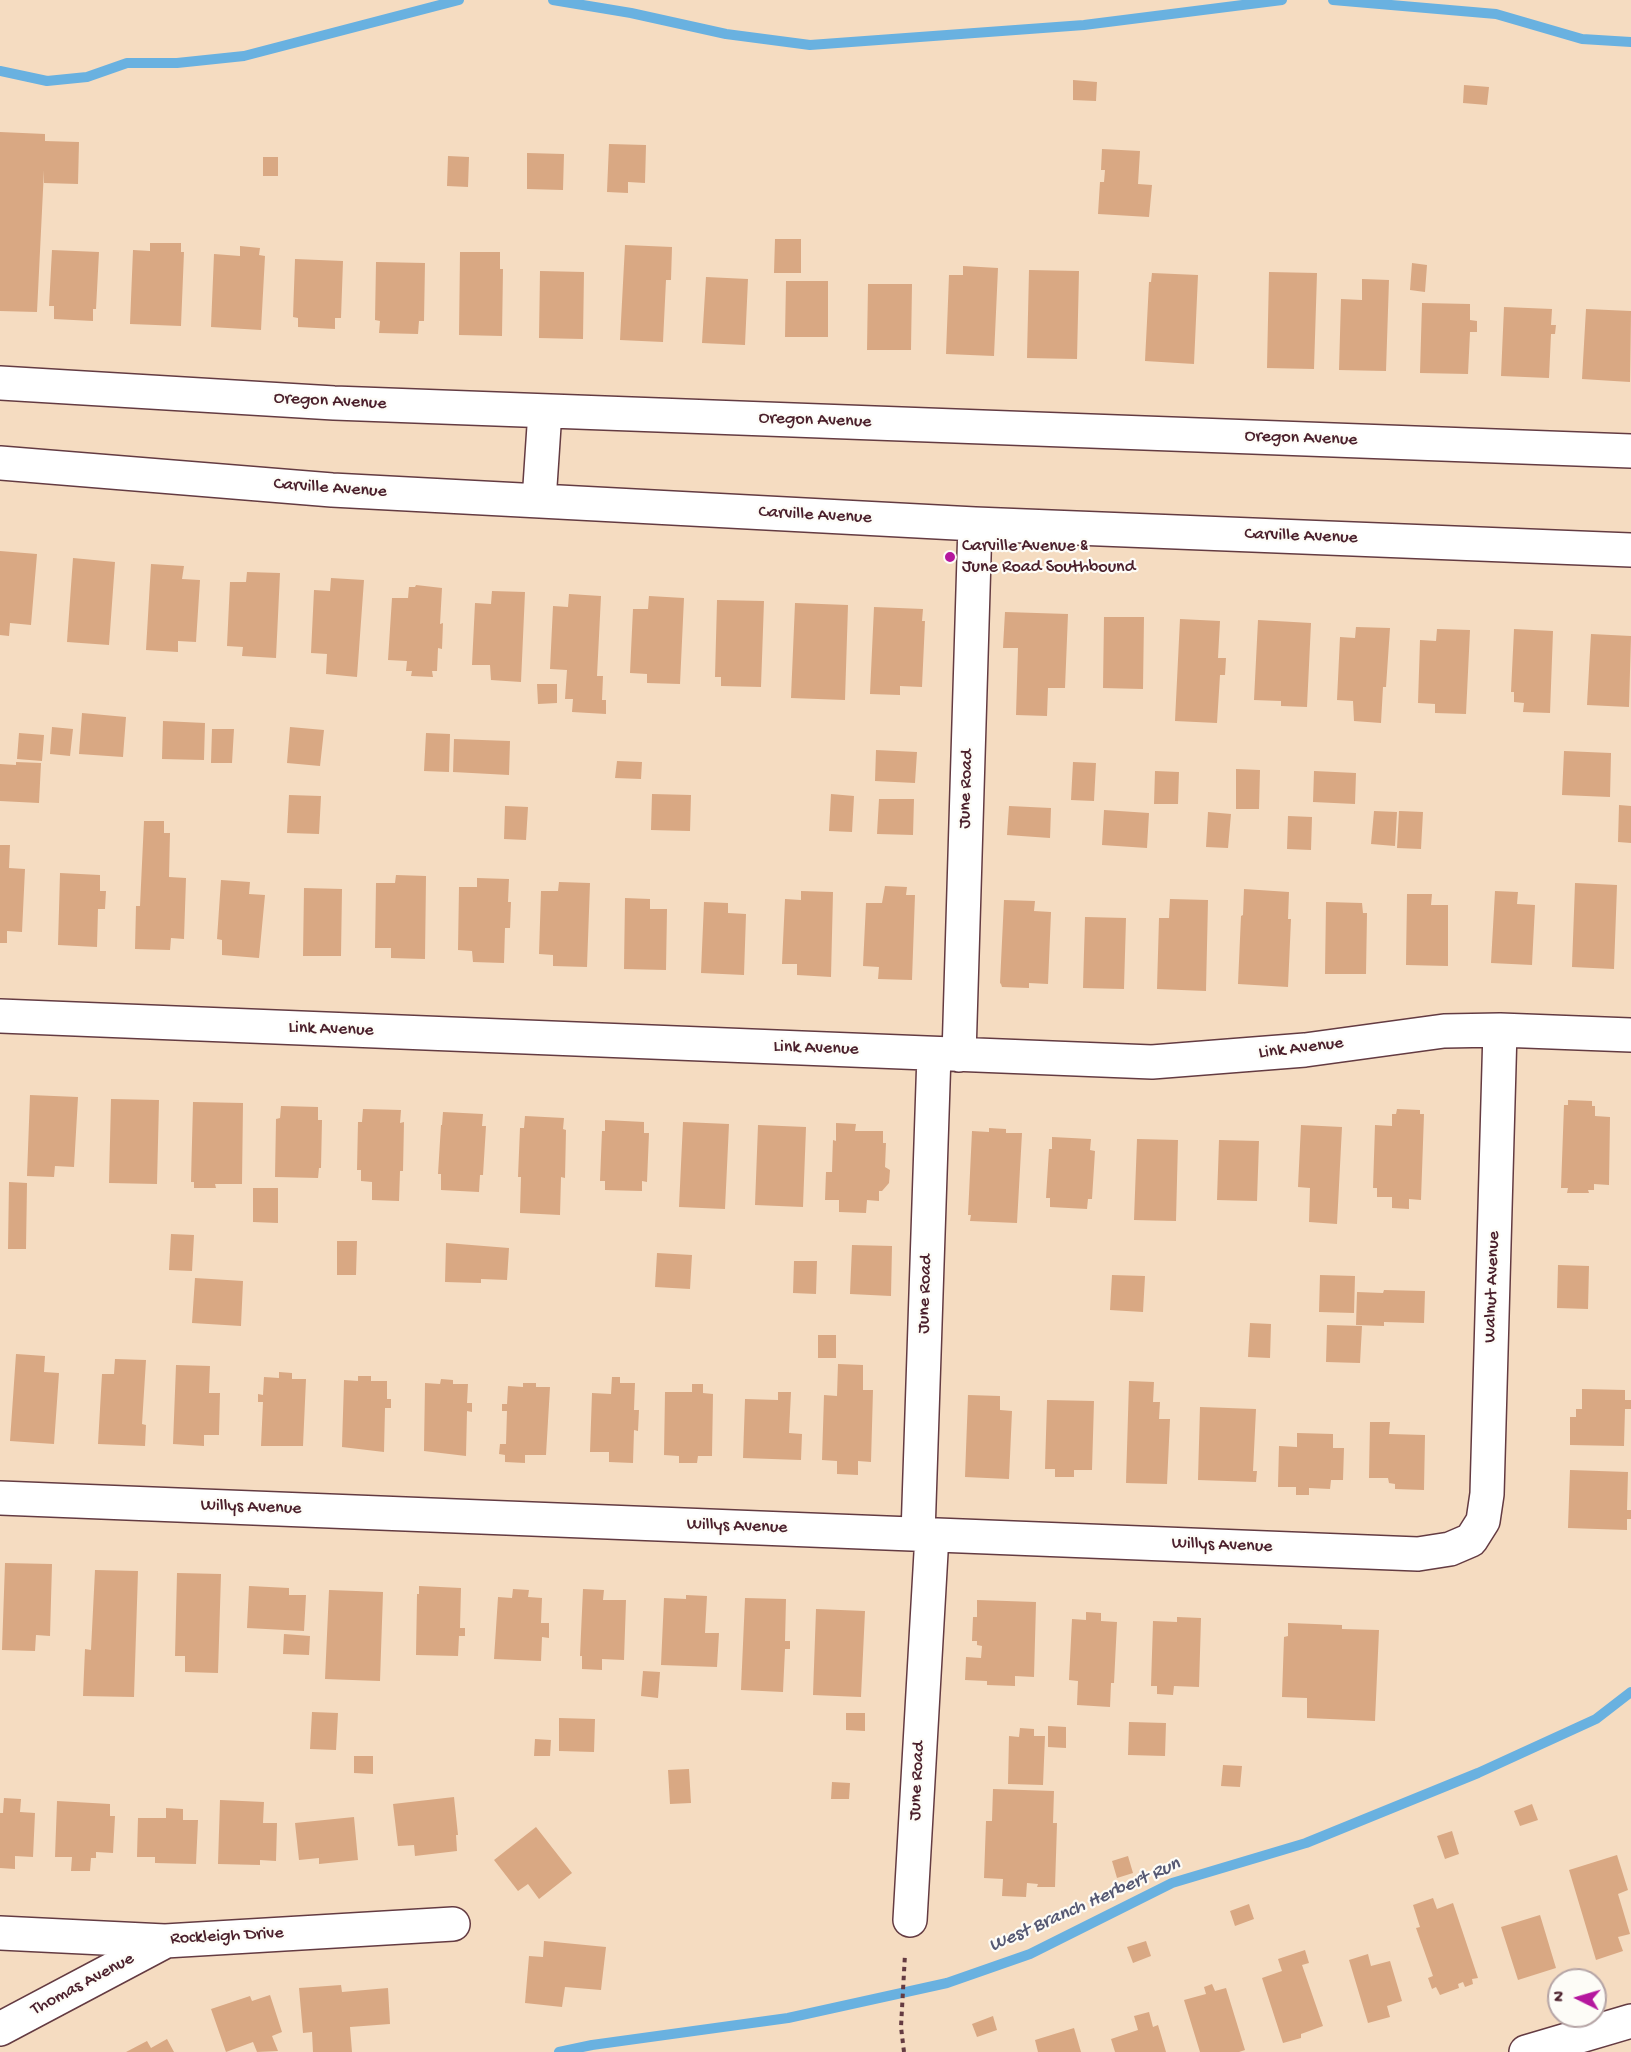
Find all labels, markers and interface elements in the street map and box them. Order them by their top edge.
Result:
street label: Oregon Avenue [273,388,387,416]
street label: Oregon Avenue [758,408,872,434]
street label: Oregon Avenue [1244,426,1358,452]
street label: Carville Avenue [273,474,387,504]
street label: Carville Avenue [758,502,872,530]
street label: Carville Avenue [1244,524,1358,550]
place label: Carville Avenue & June Road Southbound [962,536,1135,578]
marker: Carville Avenue & June Road Southbound [943,550,957,564]
street label: June Road [955,749,979,829]
street label: Link Avenue [288,1018,374,1042]
street label: Link Avenue [1257,1033,1345,1065]
street label: Link Avenue [773,1037,859,1061]
street label: Walnut Avenue [1480,1231,1506,1343]
street label: June Road [914,1254,938,1334]
street label: Willys Avenue [200,1495,302,1521]
street label: Willys Avenue [686,1514,788,1540]
street label: Willys Avenue [1171,1533,1273,1559]
street label: June Road [905,1741,931,1821]
water label: West Branch Herbert Run [986,1853,1184,1959]
street label: Rockleigh Drive [170,1923,284,1951]
street label: Thomas Avenue [28,1949,138,2021]
north arrow [1547,1968,1607,2028]
text: N [1551,1991,1570,2003]

